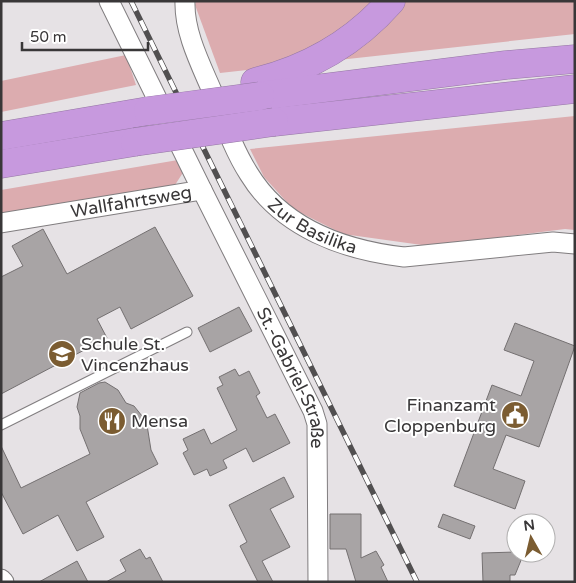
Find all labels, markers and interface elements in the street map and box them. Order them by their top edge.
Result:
scale bar [22,20,149,52]
text: 50 m [30,28,67,46]
street label: Wallfahrtsweg [69,181,193,222]
street label: Zur Basilika [263,193,359,259]
street label: St.-Gabriel-Straße [252,304,328,448]
place label: Schule St. Vincenzhaus [81,333,189,376]
school or university icon: Schule St. Vincenzhaus [47,339,77,369]
place label: Finanzamt Cloppenburg [384,394,496,437]
public building icon: Finanzamt Cloppenburg [500,400,530,430]
restaurant icon: Mensa [97,406,127,436]
place label: Mensa [131,410,188,432]
north arrow [506,513,556,563]
text: N [523,516,536,535]

